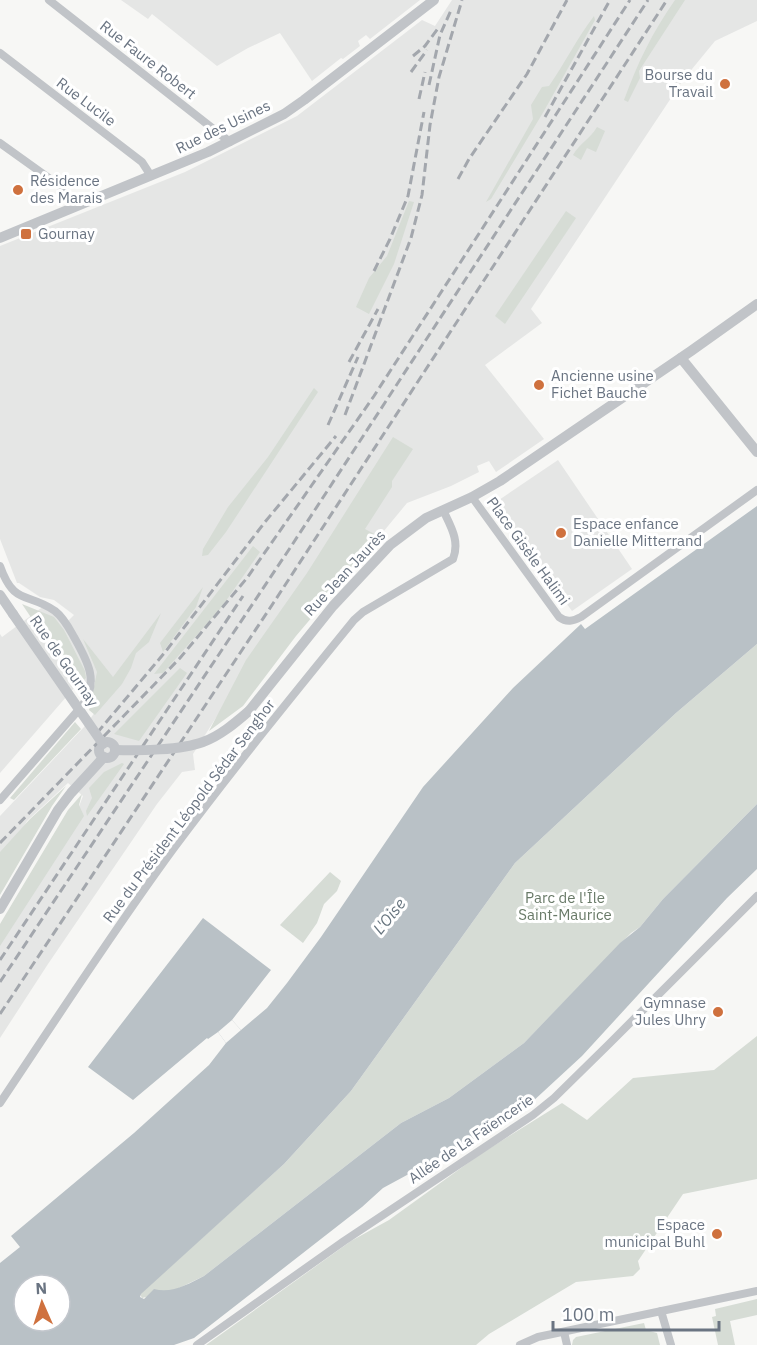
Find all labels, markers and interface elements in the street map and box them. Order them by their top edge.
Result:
street label: Rue Faure Robert [96,16,200,103]
place label: Bourse du Travail [644,65,713,101]
street label: Rue Lucile [53,73,120,130]
marker: Bourse du Travail [718,77,732,91]
street label: Rue des Usines [172,95,273,158]
place label: Résidence des Marais [30,171,102,207]
marker: Résidence des Marais [11,183,25,197]
place label: Gournay [38,224,95,243]
marker: Gournay [19,227,33,241]
place label: Ancienne usine Fichet Bauche [551,366,654,402]
marker: Ancienne usine Fichet Bauche [532,378,546,392]
street label: Place Gisèle Halimi [483,493,574,609]
place label: Espace enfance Danielle Mitterrand [573,514,702,550]
street label: Rue Jean Jaurès [300,526,389,620]
marker: Espace enfance Danielle Mitterrand [554,526,568,540]
street label: Rue de Gournay [26,611,103,710]
street label: Rue du Président Léopold Sédar Senghor [98,695,279,926]
park label: Parc de l'Île Saint-Maurice [518,888,612,924]
water label: L'Oise [368,894,410,938]
place label: Gymnase Jules Uhry [635,993,707,1029]
marker: Gymnase Jules Uhry [711,1005,725,1019]
street label: Allée de La Faïencerie [405,1090,537,1187]
place label: Espace municipal Buhl [605,1215,705,1251]
marker: Espace municipal Buhl [710,1227,724,1241]
north arrow [12,1273,72,1333]
text: N [35,1278,48,1298]
scale bar [553,1294,720,1332]
text: 100 m [562,1303,614,1326]

